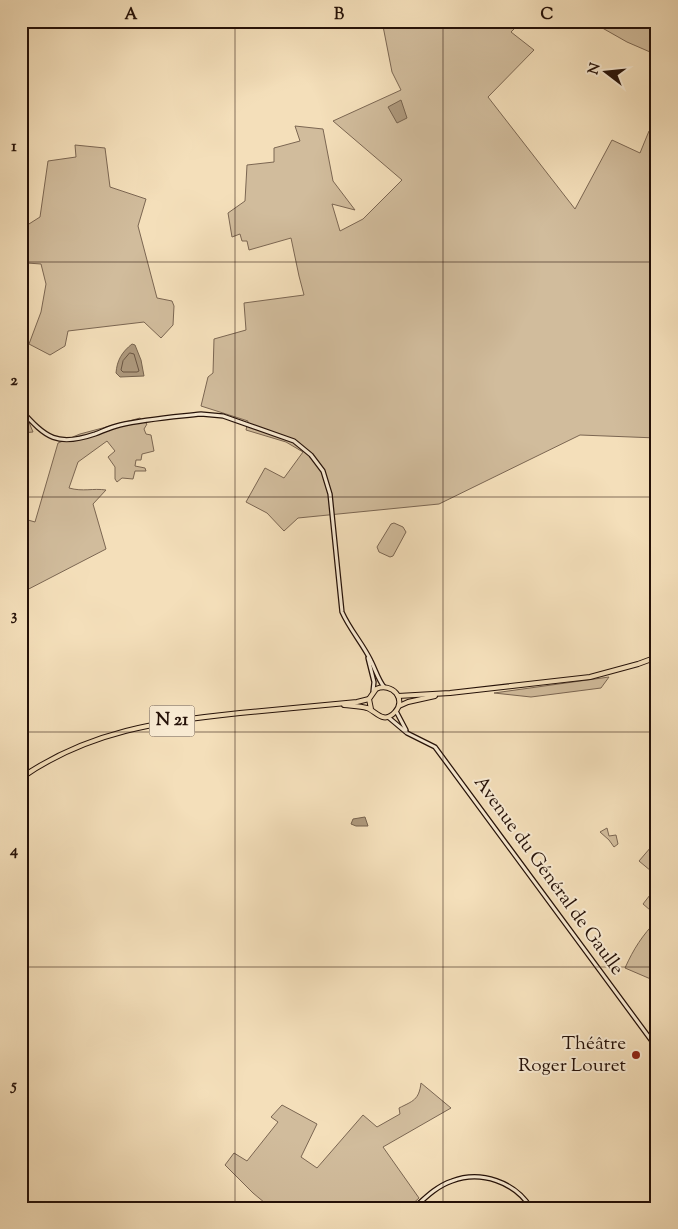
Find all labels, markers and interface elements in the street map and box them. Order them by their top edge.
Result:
text: A [125,4,138,27]
text: B [334,4,344,27]
text: C [541,4,554,27]
north arrow [580,48,630,98]
text: N [584,61,607,77]
text: 1 [11,136,17,159]
text: 2 [10,370,18,393]
text: 3 [11,605,18,628]
road number: N 21 [150,706,194,736]
street label: Avenue du Général de Gaulle [466,771,630,981]
text: 4 [9,840,18,863]
place label: Théâtre Roger Louret [518,1031,626,1080]
marker: Théâtre Roger Louret [630,1049,642,1061]
text: 5 [9,1075,17,1098]

